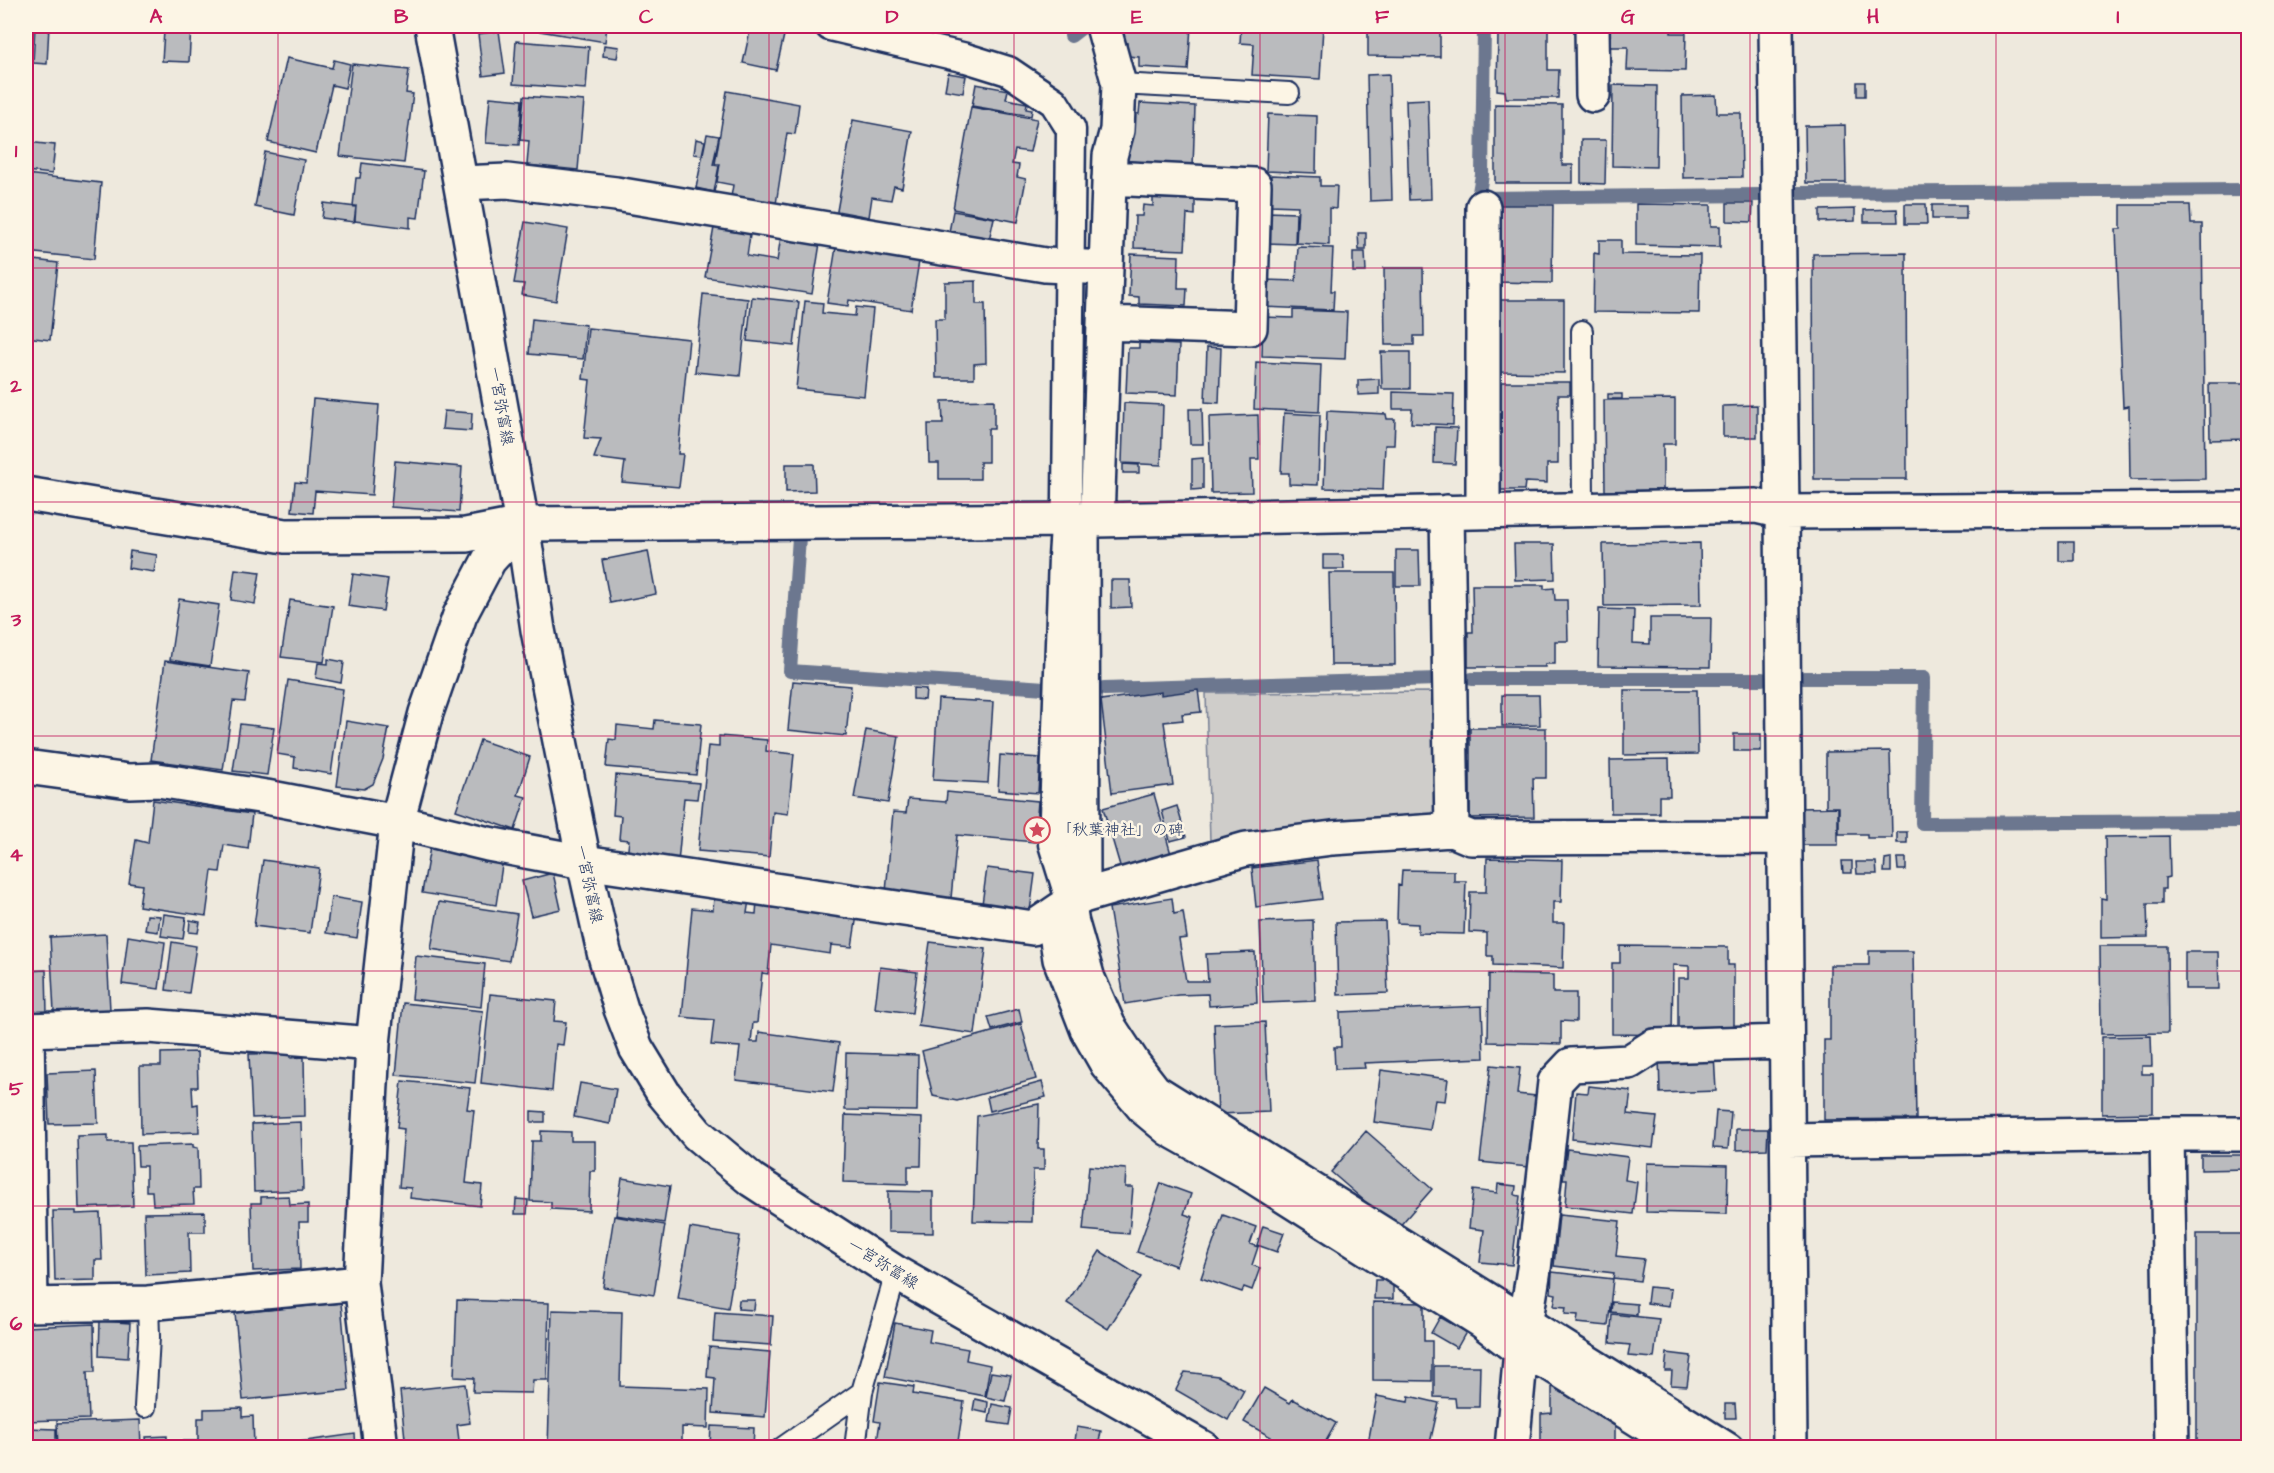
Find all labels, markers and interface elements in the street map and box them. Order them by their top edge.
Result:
text: A [150,3,163,31]
text: B [394,3,409,31]
text: C [639,3,654,31]
text: D [886,3,899,31]
text: E [1131,3,1143,31]
text: F [1375,3,1390,31]
text: G [1621,3,1635,31]
text: H [1867,3,1879,31]
text: I [2116,3,2120,31]
text: 1 [15,137,18,165]
street label: 一宮弥富線 [483,365,519,447]
text: 2 [9,372,22,400]
text: 3 [10,606,22,634]
place icon: 「秋葉神社」の碑 [1022,815,1052,845]
place label: 「秋葉神社」の碑 [1056,819,1184,841]
text: 4 [9,841,23,869]
street label: 一宮弥富線 [570,843,608,925]
text: 5 [9,1075,24,1103]
street label: 一宮弥富線 [843,1233,923,1295]
text: 6 [10,1310,23,1338]

